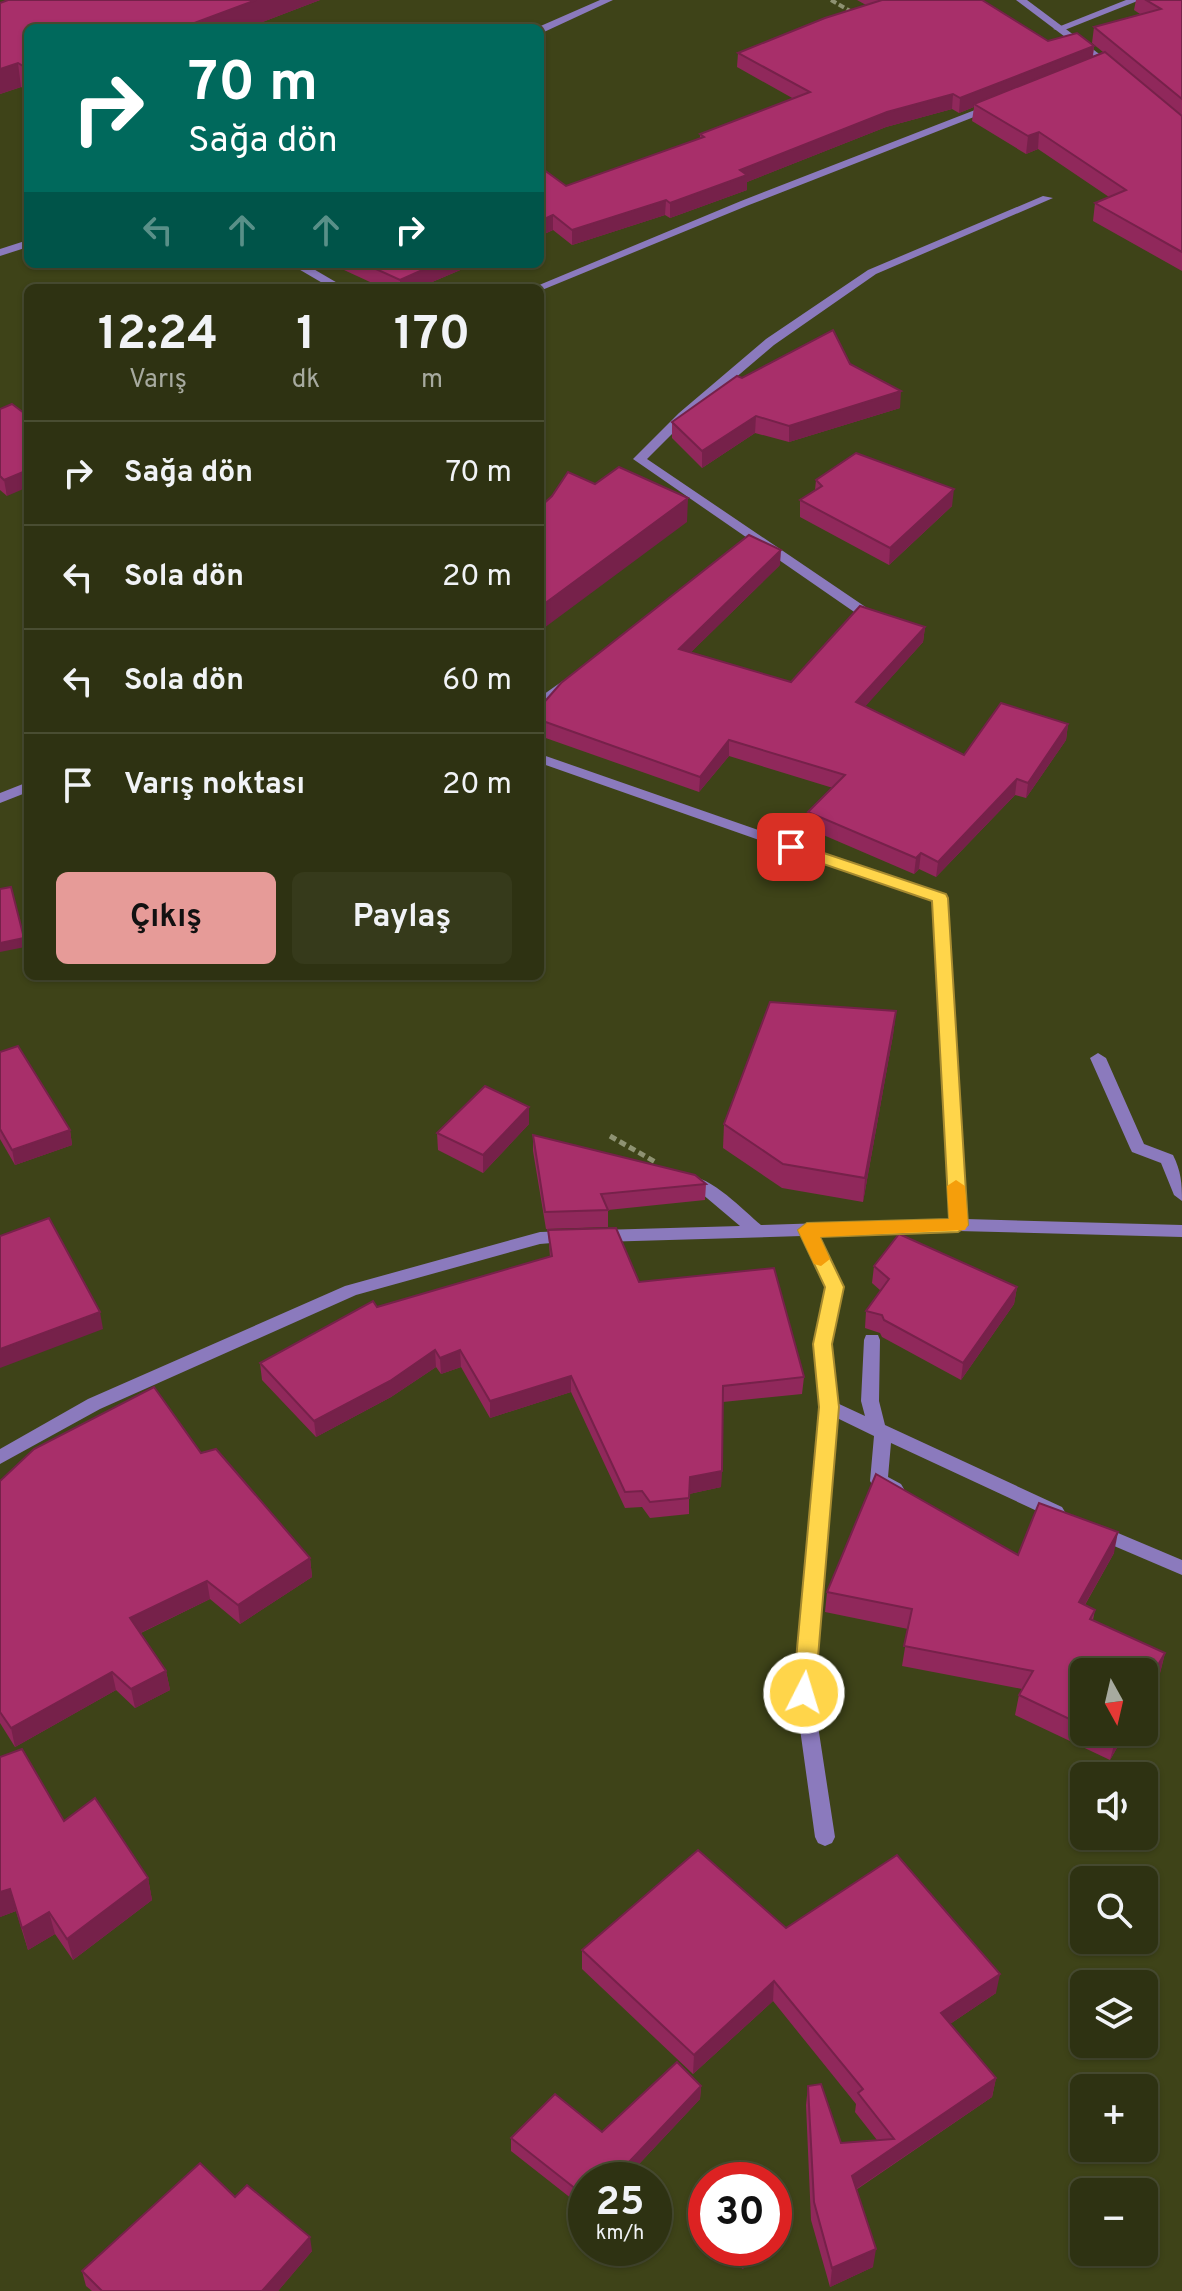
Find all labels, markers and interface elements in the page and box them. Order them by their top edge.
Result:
text: 70 m [188,50,318,120]
icon: right [56,56,160,160]
text: Sağa dön [188,119,338,165]
icon: left [136,208,180,252]
icon: ahead [220,208,264,252]
icon: ahead [304,208,348,252]
icon: right [388,208,432,252]
text: 12:24 [98,306,218,366]
text: 1 [296,306,316,366]
text: 170 [394,306,470,366]
text: Varış [129,364,187,397]
text: dk [292,364,320,397]
text: m [421,364,443,397]
icon: right [56,451,100,495]
text: Sağa dön [124,455,253,492]
text: 70 m [446,455,512,492]
icon: left [56,555,100,599]
text: Sola dön [124,559,244,596]
text: 20 m [442,559,512,596]
icon: left [56,659,100,703]
text: Sola dön [124,663,244,700]
text: 60 m [442,663,512,700]
icon: arrive [56,763,100,807]
text: Varış noktası [124,767,305,804]
text: 20 m [442,767,512,804]
pin [757,813,825,881]
icon: arrive [769,825,813,869]
button: Çıkış [56,872,276,964]
button: Paylaş [292,872,512,964]
position arrow [762,1651,846,1735]
north arrow [1070,1658,1158,1746]
map controls [1070,1658,1158,2266]
button: sound [1070,1762,1158,1850]
button: search [1070,1866,1158,1954]
button: layers [1070,1970,1158,2058]
button: + [1070,2074,1158,2162]
speed limit sign: 30 [688,2162,792,2266]
button: − [1070,2178,1158,2266]
text: 25 [596,2179,644,2229]
text: km/h [596,2221,644,2247]

